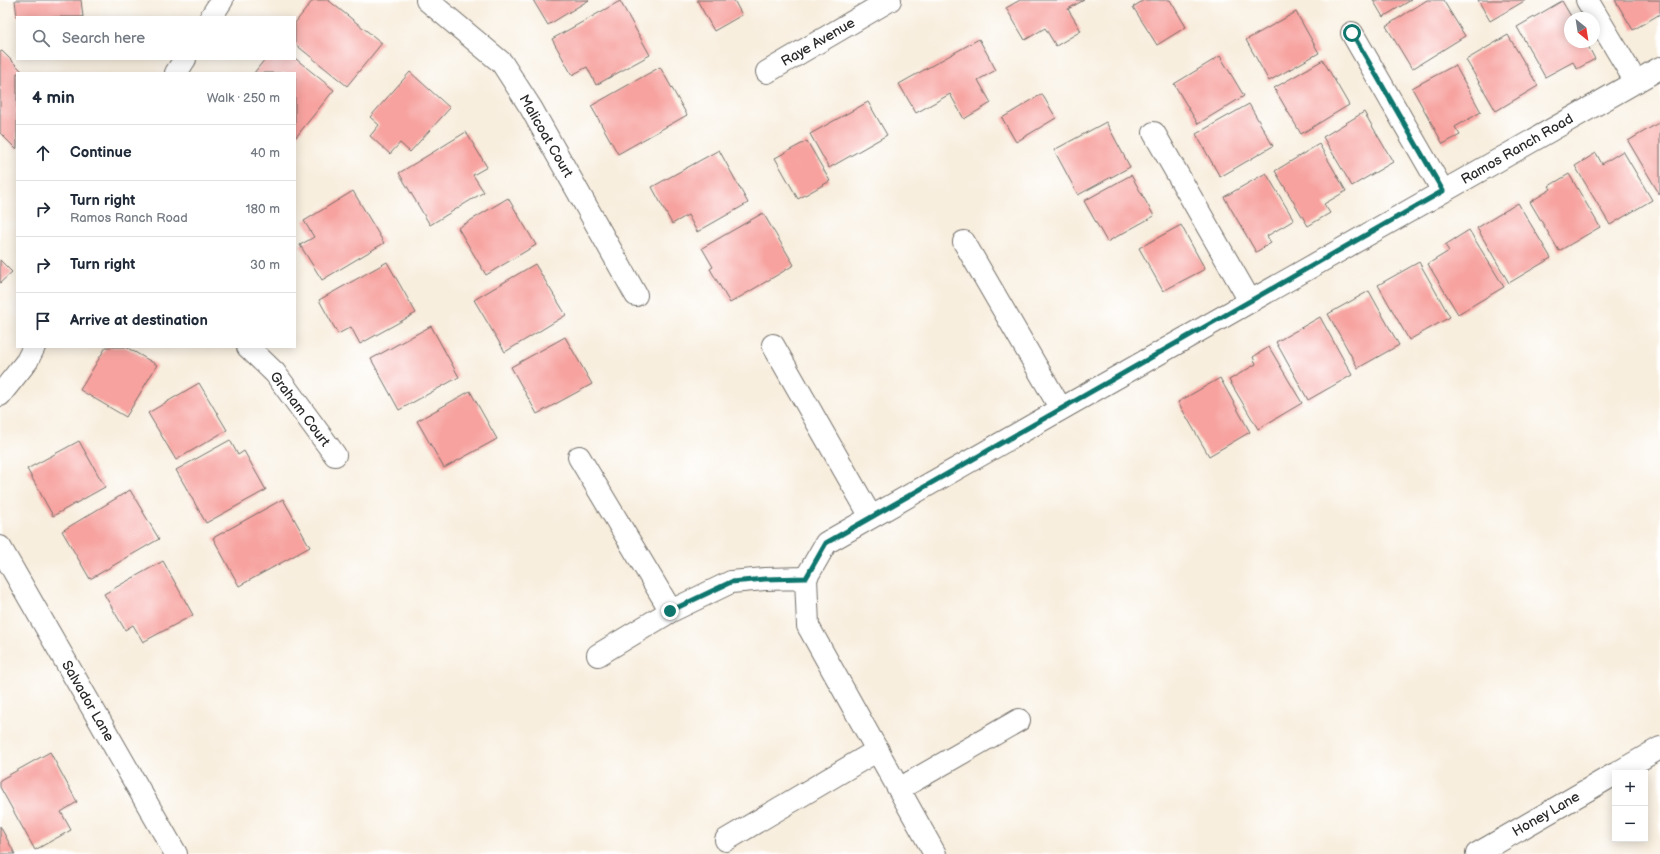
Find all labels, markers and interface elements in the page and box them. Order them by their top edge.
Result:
north arrow [1564,12,1600,48]
street label: Raye Avenue [778,14,858,70]
search box [16,16,296,60]
route start [1343,24,1361,42]
icon: search [30,27,52,49]
text: Search here [62,29,145,48]
text: 4 min [32,88,75,108]
text: Walk · 250 m [207,90,280,106]
street label: Malicoat Court [515,92,577,181]
street label: Ramos Ranch Road [1458,110,1576,188]
icon: ahead [32,142,54,164]
text: Continue [70,143,132,162]
text: 40 m [250,145,280,161]
text: Turn right [70,191,135,210]
icon: right [32,198,54,220]
text: 180 m [245,201,280,217]
text: Ramos Ranch Road [70,210,188,226]
icon: right [32,254,54,276]
text: Turn right [70,255,135,274]
text: 30 m [250,257,280,273]
icon: arrive [32,310,54,332]
text: Arrive at destination [70,311,208,330]
street label: Graham Court [266,368,334,450]
route end [661,602,679,620]
street label: Salvador Lane [58,658,118,744]
map controls [1612,770,1648,842]
button: + [1612,770,1648,806]
street label: Honey Lane [1509,788,1583,840]
button: − [1612,806,1648,842]

